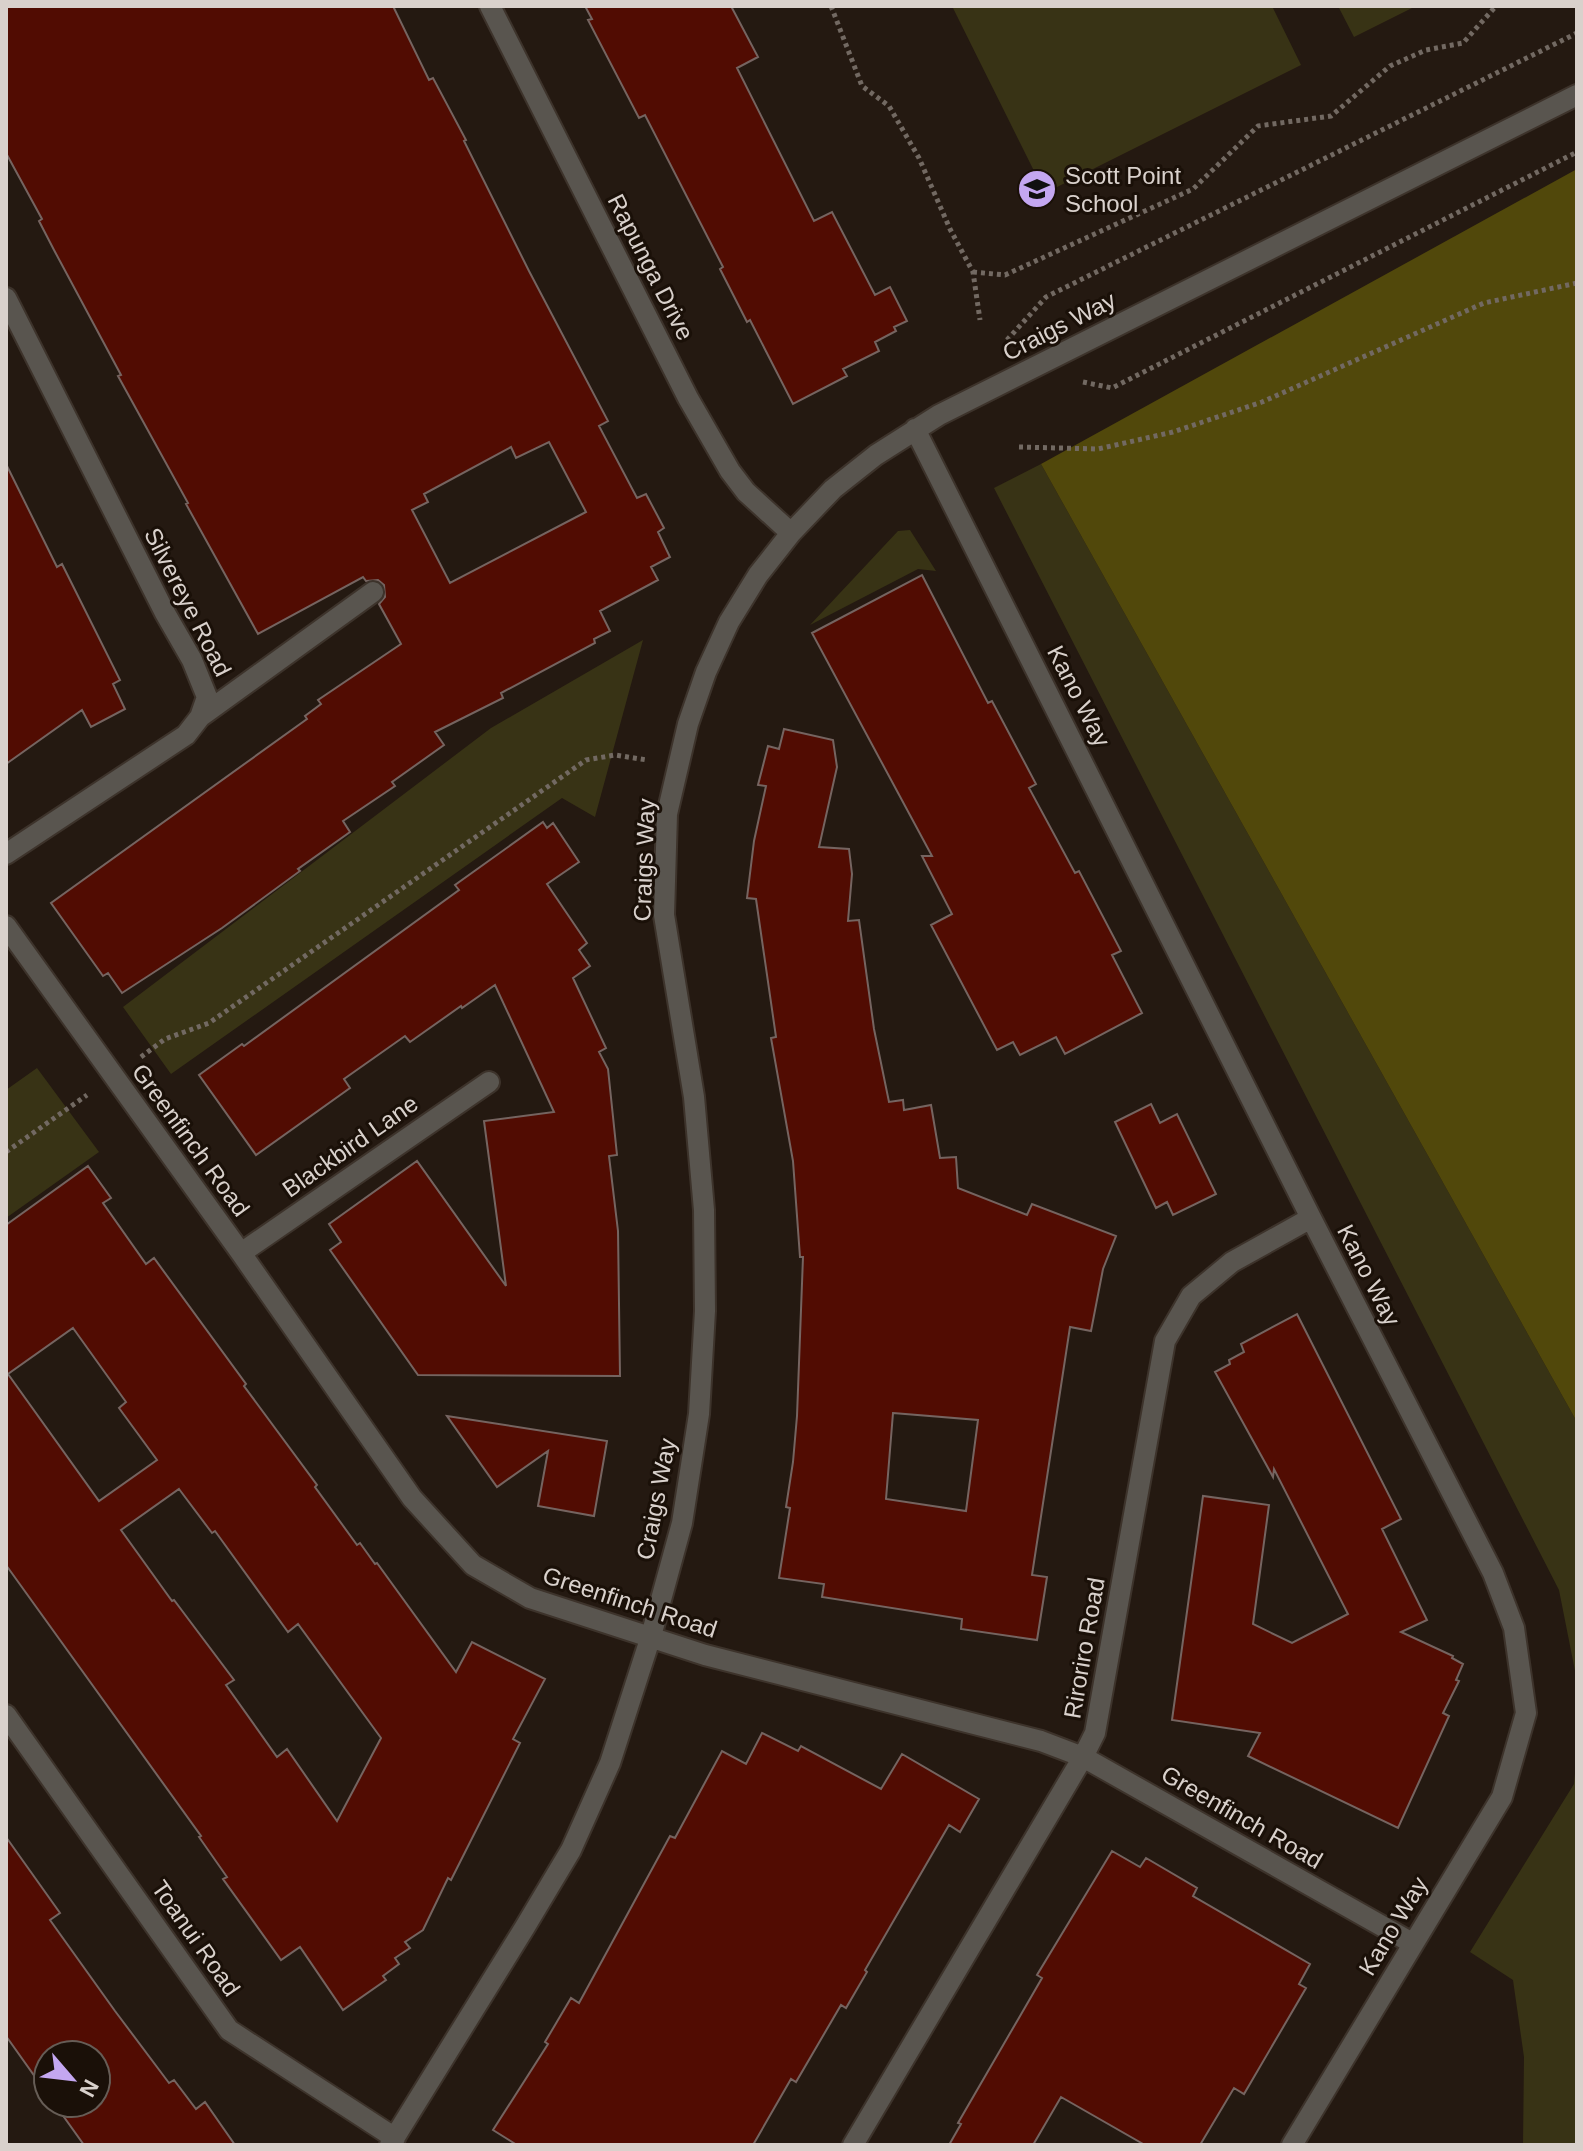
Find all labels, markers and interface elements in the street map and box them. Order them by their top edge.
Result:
place label: Scott Point School [1065,162,1181,217]
school or university icon: Scott Point School [1016,168,1058,210]
street label: Rapunga Drive [603,190,699,344]
street label: Craigs Way [998,286,1120,366]
street label: Silvereye Road [139,523,237,681]
street label: Kano Way [1042,641,1116,751]
street label: Craigs Way [628,798,660,922]
street label: Greenfinch Road [127,1059,255,1221]
street label: Blackbird Lane [277,1089,423,1203]
street label: Kano Way [1332,1220,1406,1330]
street label: Craigs Way [631,1436,681,1562]
street label: Greenfinch Road [540,1561,720,1643]
street label: Riroriro Road [1058,1575,1110,1721]
street label: Greenfinch Road [1157,1760,1327,1874]
street label: Kano Way [1353,1872,1433,1980]
street label: Toanui Road [146,1875,246,2001]
north arrow [32,2039,112,2119]
text: N [74,2075,104,2101]

